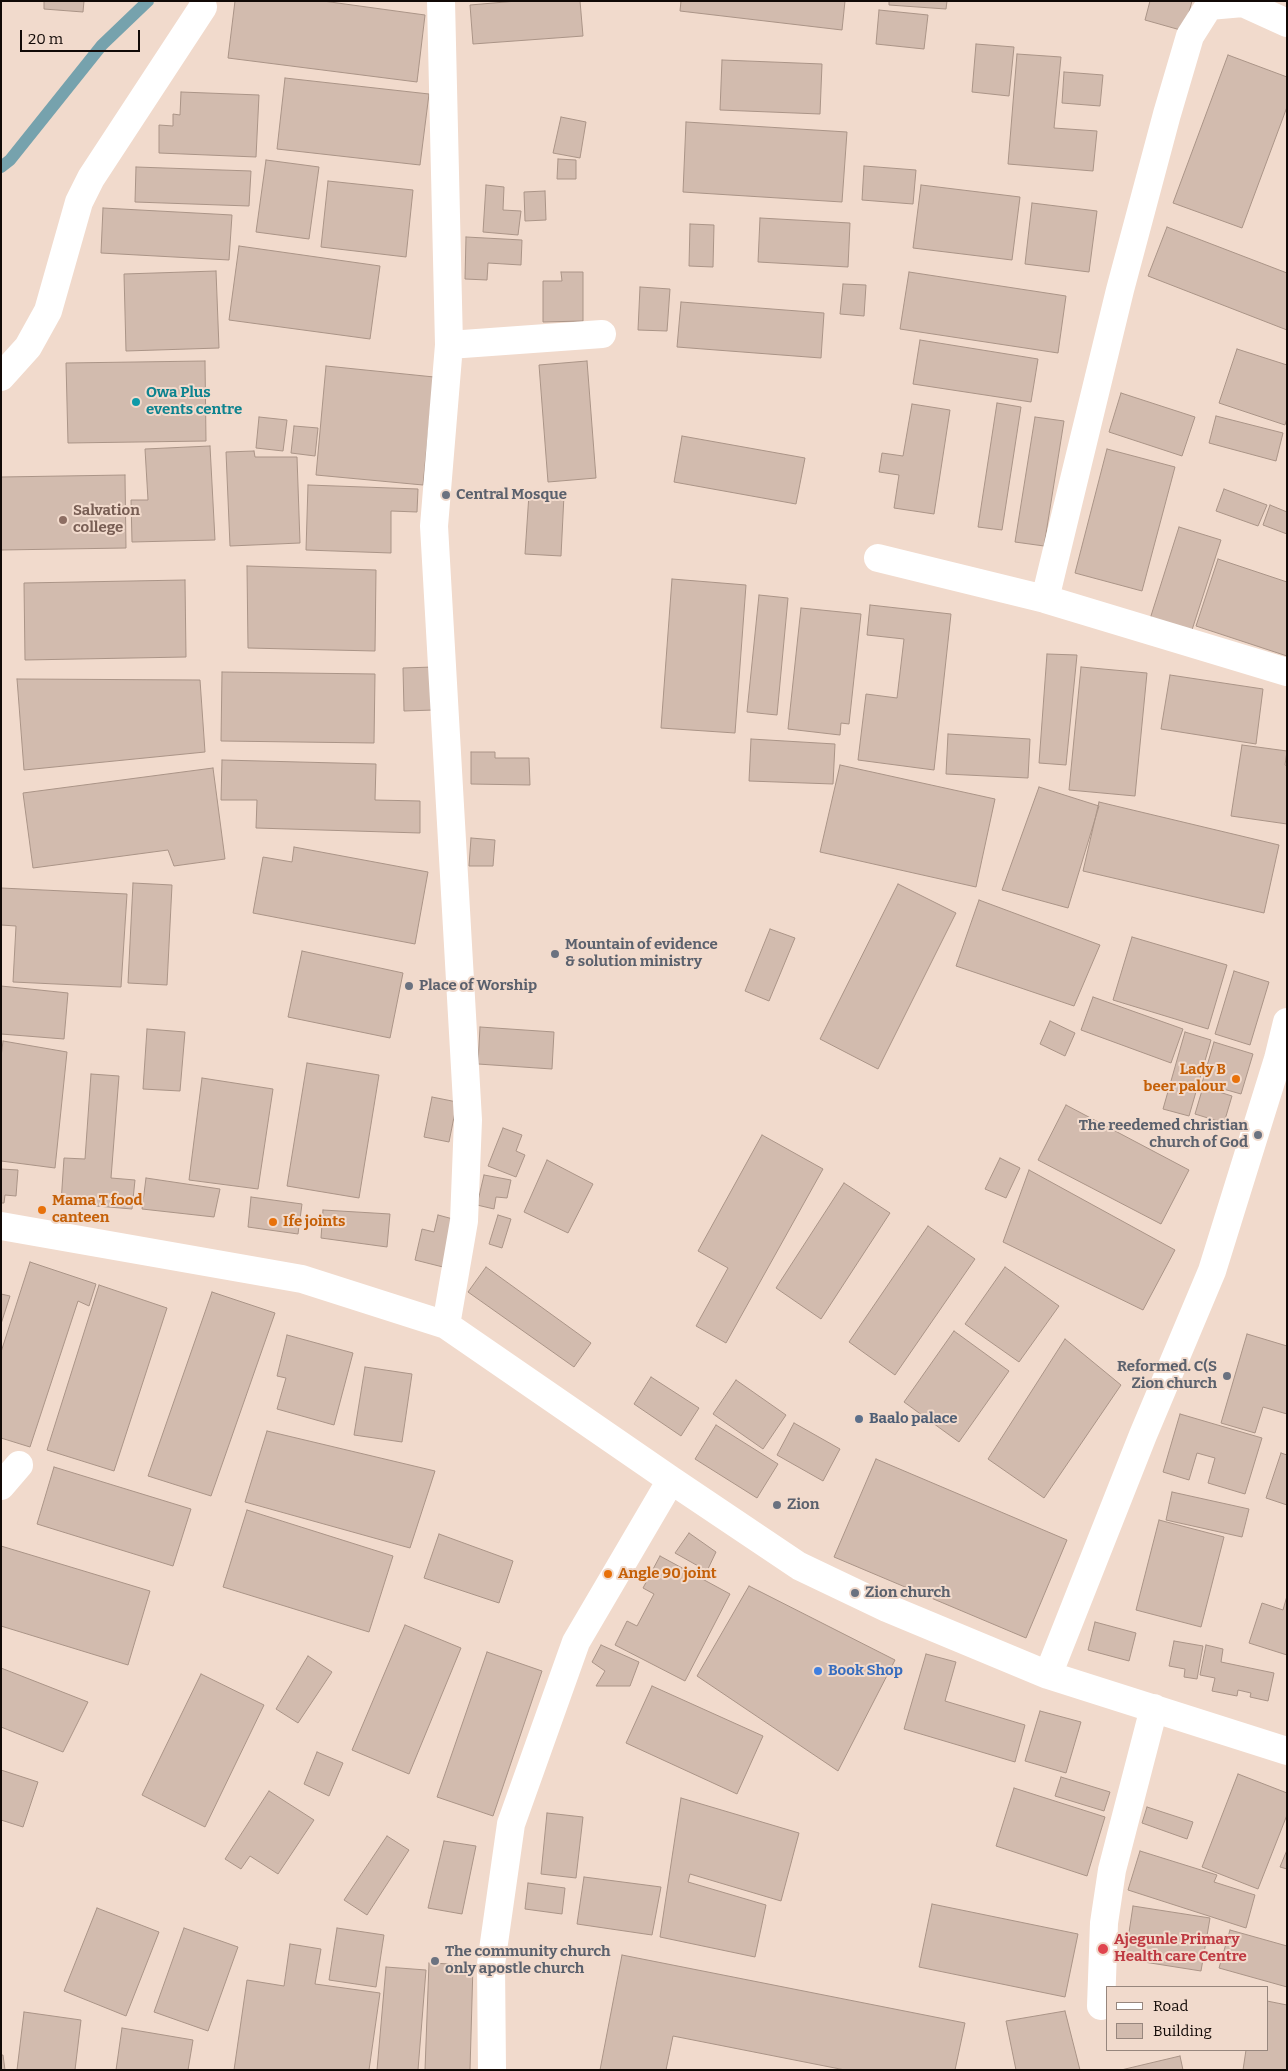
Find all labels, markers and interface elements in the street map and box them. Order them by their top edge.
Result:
scale bar [22,20,142,52]
text: 20 m [28,30,63,48]
place label: Owa Plus events centre [146,384,242,419]
marker: Owa Plus events centre [130,396,142,408]
place label: Central Mosque [456,486,567,504]
marker: Central Mosque [440,489,452,501]
place label: Salvation college [73,502,140,537]
marker: Salvation college [57,514,69,526]
place label: Mountain of evidence & solution ministry [565,936,718,971]
marker: Mountain of evidence & solution ministry [549,948,561,960]
place label: Place of Worship [419,977,537,995]
marker: Place of Worship [403,980,415,992]
place label: Lady B beer palour [1144,1061,1226,1096]
marker: Lady B beer palour [1230,1073,1242,1085]
place label: The reedemed christian church of God [1079,1117,1248,1152]
marker: The reedemed christian church of God [1252,1129,1264,1141]
place label: Mama T food canteen [52,1192,142,1227]
marker: Mama T food canteen [36,1204,48,1216]
place label: Ife joints [283,1213,345,1231]
marker: Ife joints [267,1216,279,1228]
place label: Reformed. C(S Zion church [1117,1358,1217,1393]
marker: Reformed. C(S Zion church [1221,1370,1233,1382]
place label: Baalo palace [869,1410,958,1428]
marker: Baalo palace [853,1413,865,1425]
place label: Zion [787,1496,819,1514]
marker: Zion [771,1499,783,1511]
place label: Angle 90 joint [618,1565,717,1583]
marker: Angle 90 joint [602,1568,614,1580]
place label: Zion church [865,1584,951,1602]
marker: Zion church [849,1587,861,1599]
place label: Book Shop [828,1662,903,1680]
marker: Book Shop [812,1665,824,1677]
place label: Ajegunle Primary Health care Centre [1114,1931,1247,1966]
marker: Ajegunle Primary Health care Centre [1096,1942,1110,1956]
place label: The community church only apostle church [445,1943,611,1978]
marker: The community church only apostle church [429,1955,441,1967]
legend [1106,1986,1268,2051]
text: Road [1153,1997,1188,2015]
text: Building [1153,2022,1212,2040]

